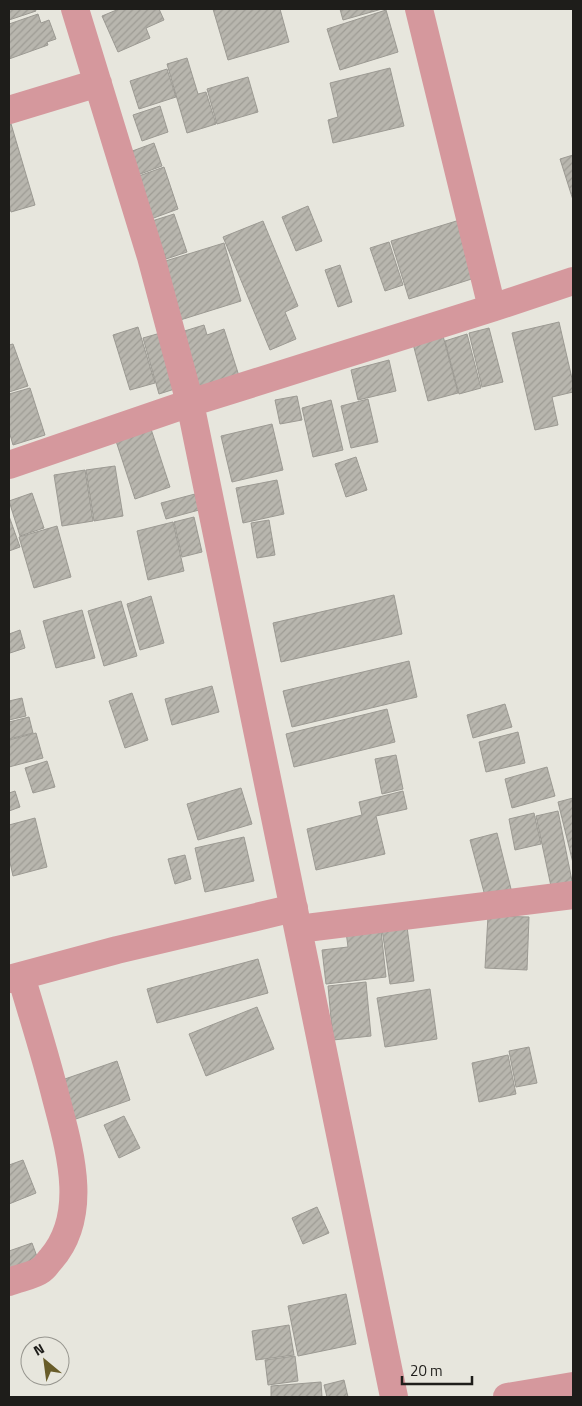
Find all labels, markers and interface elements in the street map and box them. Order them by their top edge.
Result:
north arrow [20,1336,70,1386]
text: N [29,1338,48,1361]
scale bar [402,1354,472,1386]
text: 20 m [410,1359,443,1382]

